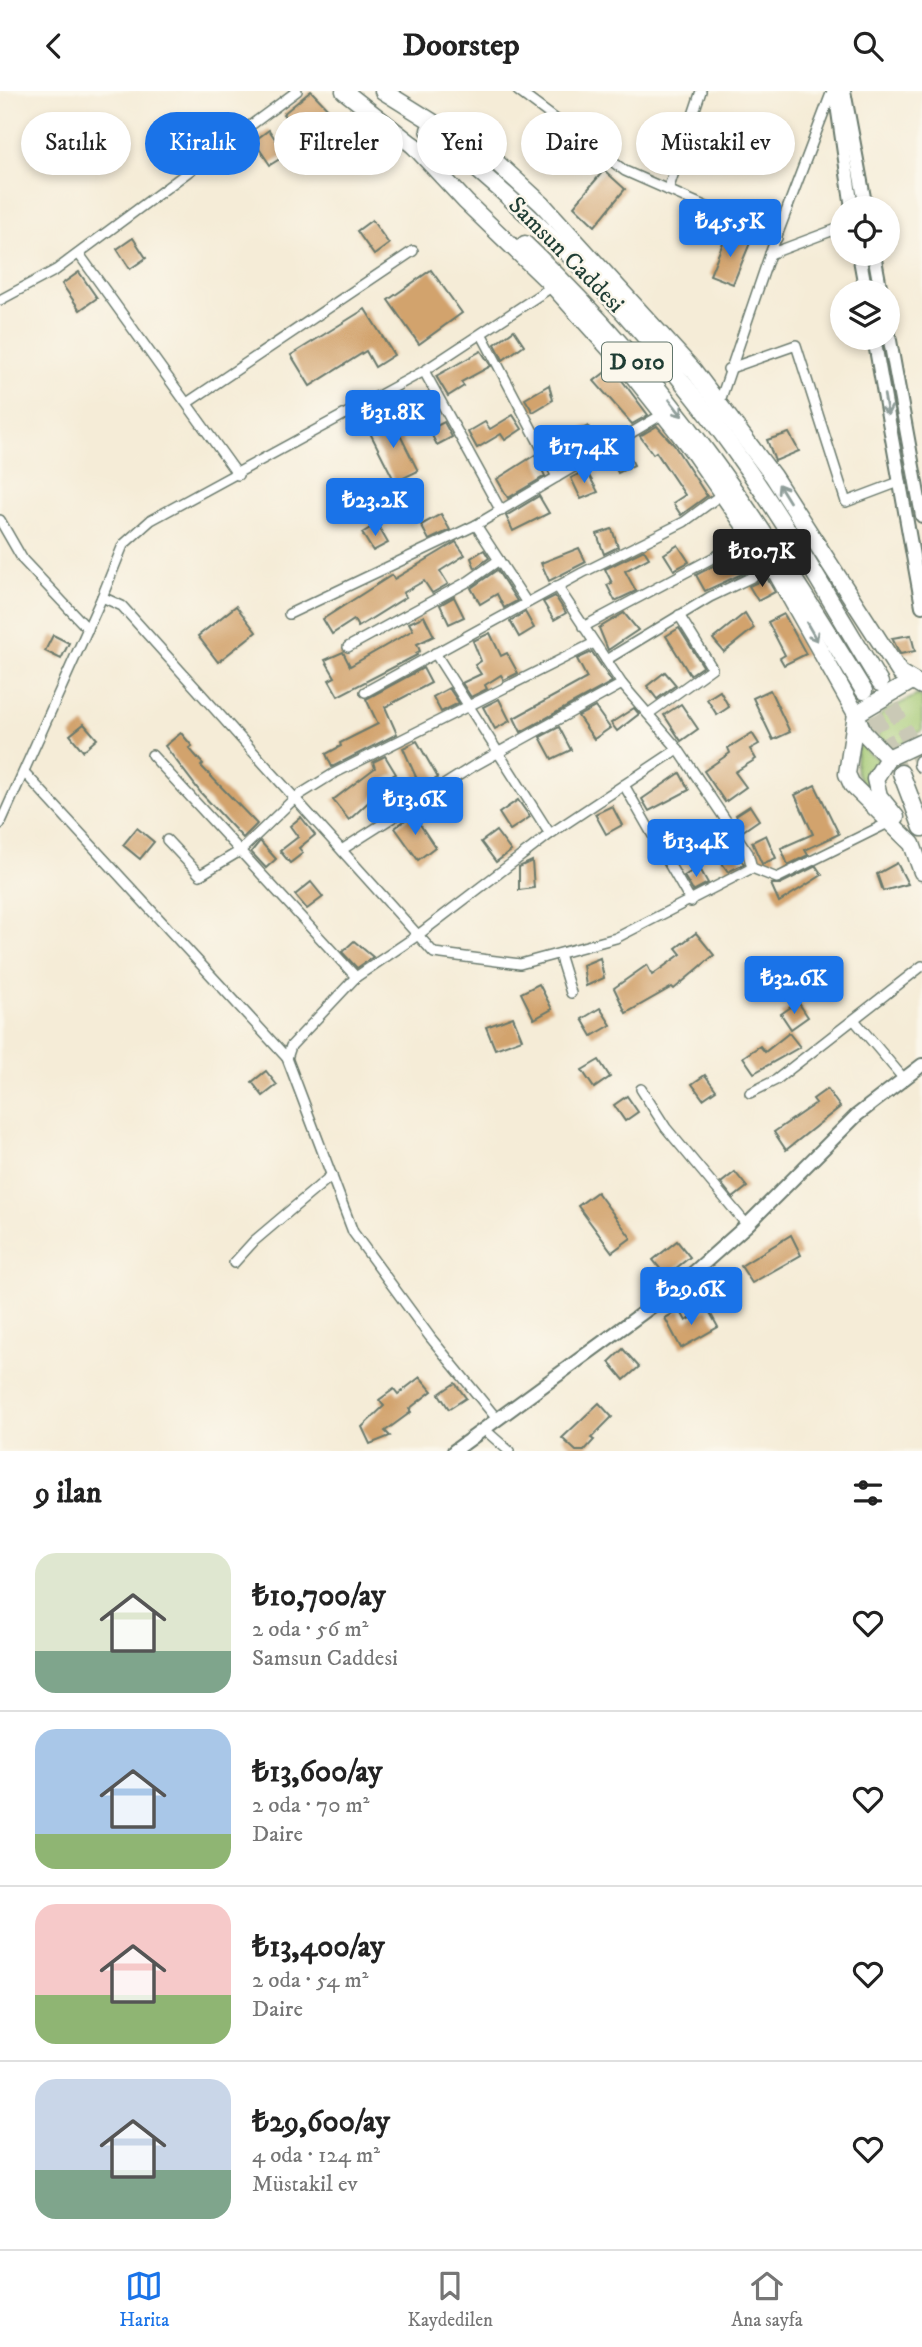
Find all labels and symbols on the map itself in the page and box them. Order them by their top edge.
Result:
street label: Samsun Caddesi [502,191,630,319]
pin: ₺45.5K [673,199,787,259]
road number: D 010 [602,343,672,381]
pin: ₺31.8K [336,391,450,450]
one-way arrow [879,393,893,416]
one-way arrow [668,398,683,417]
pin: ₺17.4K [527,425,641,485]
pin: ₺23.2K [318,479,432,538]
one-way arrow [776,484,790,504]
pin: ₺10.7K [705,529,819,589]
one-way arrow [805,621,819,641]
pin: ₺13.6K [358,777,472,837]
pin: ₺13.4K [639,819,753,879]
pin: ₺32.6K [737,957,851,1016]
pin: ₺29.6K [634,1267,748,1327]

